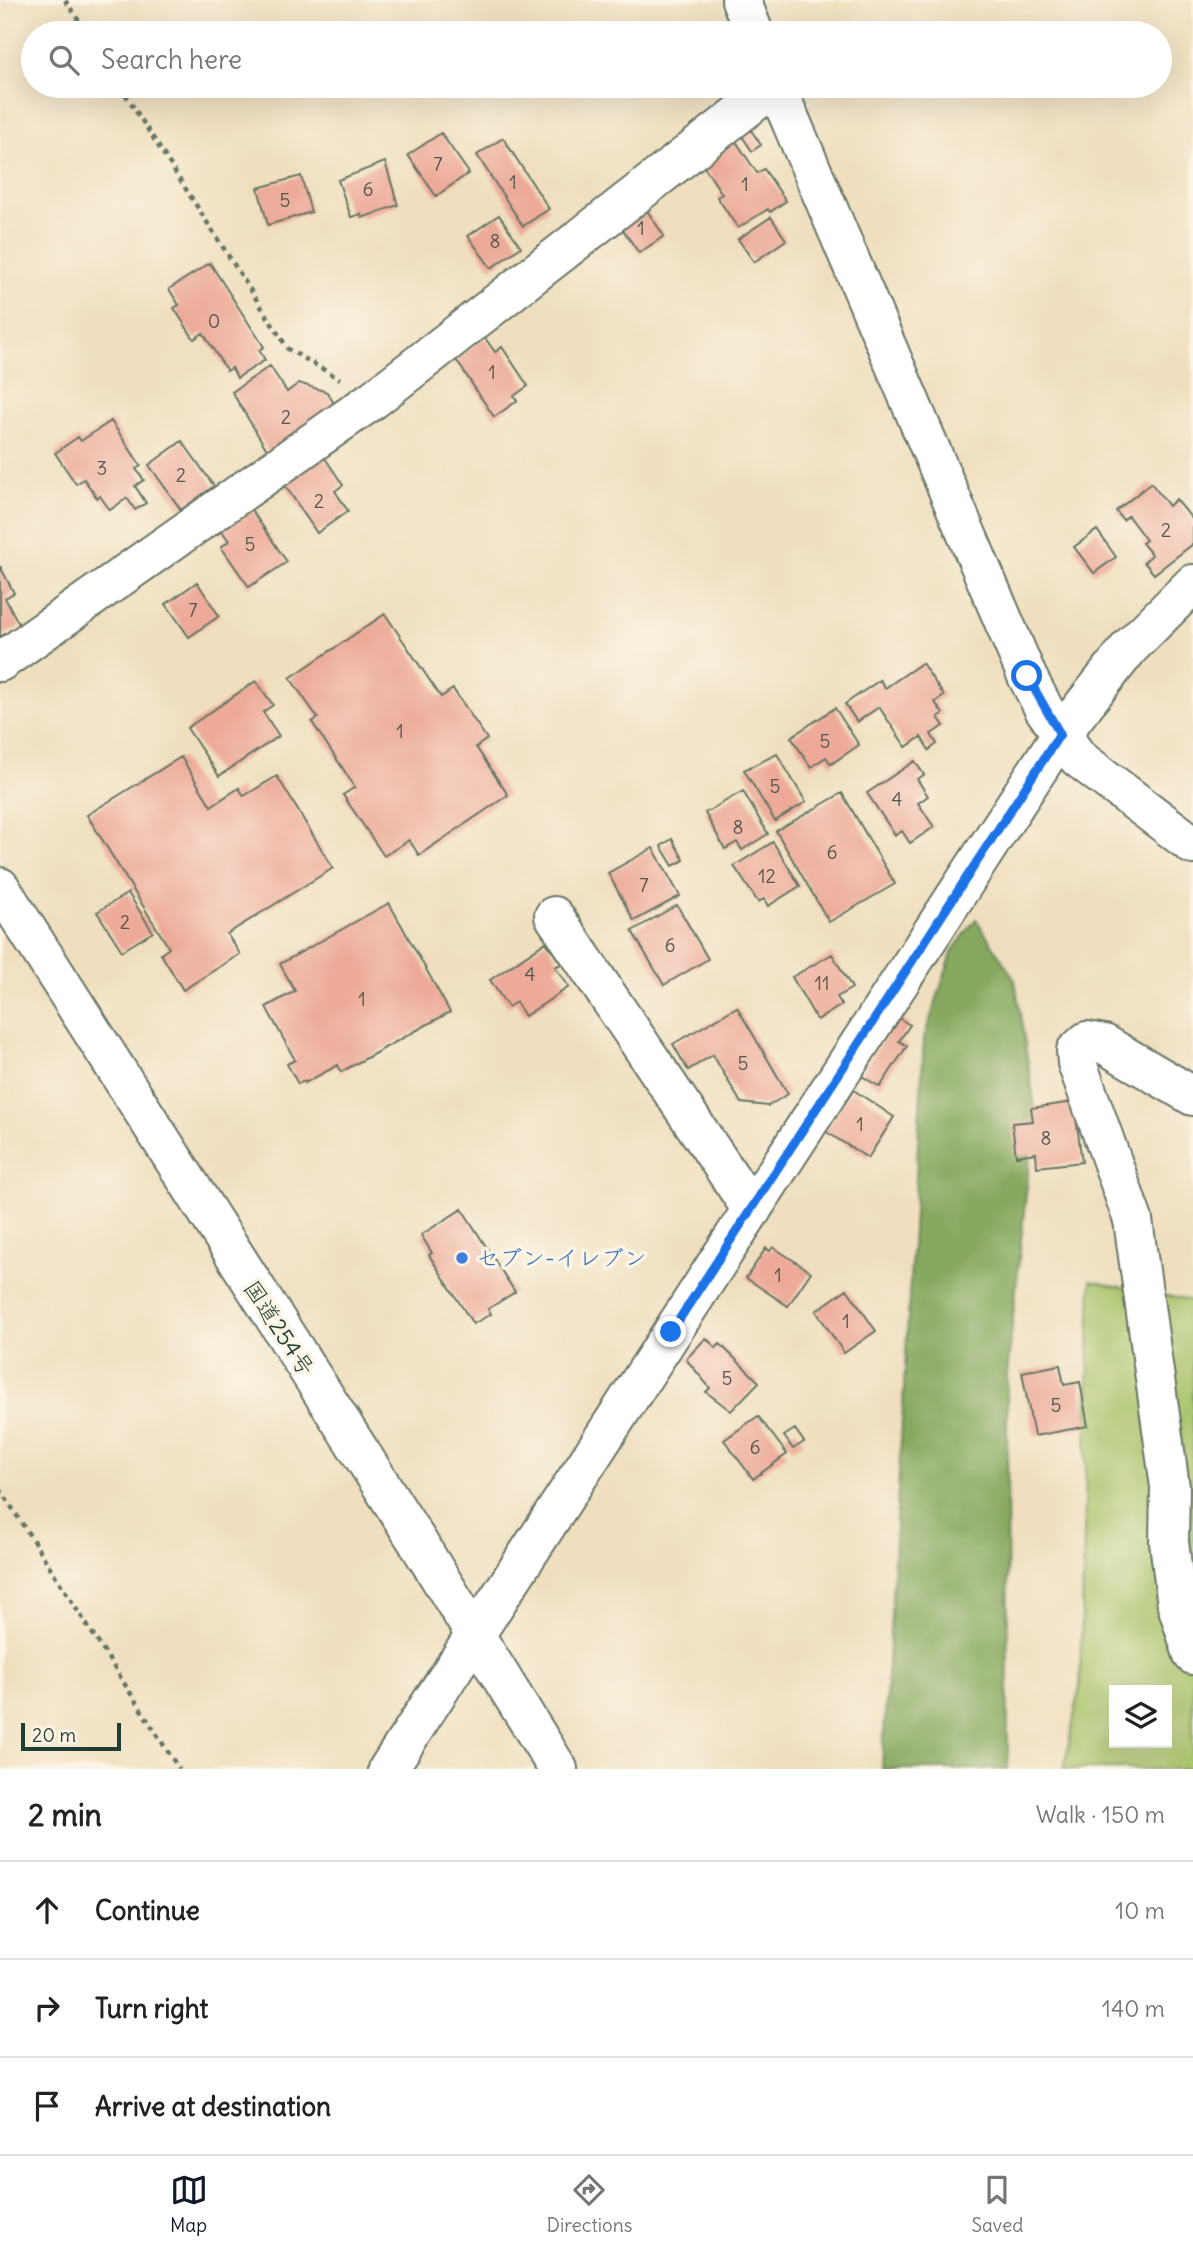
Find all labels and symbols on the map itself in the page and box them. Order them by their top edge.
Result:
house number: 7 [433,152,443,176]
house number: 1 [509,170,517,194]
house number: 1 [741,172,749,196]
house number: 6 [363,177,373,201]
house number: 5 [280,188,290,212]
house number: 1 [637,216,645,240]
house number: 8 [490,229,500,253]
house number: 0 [208,309,220,333]
house number: 1 [488,360,496,384]
house number: 2 [281,405,291,429]
house number: 3 [97,456,107,480]
house number: 2 [176,463,186,487]
house number: 2 [314,489,324,513]
house number: 2 [1161,518,1171,542]
house number: 5 [245,532,255,556]
house number: 7 [188,598,198,622]
route start [1011,660,1042,691]
house number: 1 [396,719,404,743]
house number: 5 [820,729,830,753]
house number: 5 [770,774,780,798]
house number: 4 [892,787,903,811]
house number: 8 [733,815,743,839]
house number: 6 [827,840,837,864]
house number: 12 [758,864,776,888]
house number: 7 [639,873,649,897]
house number: 2 [120,910,130,934]
house number: 6 [665,933,675,957]
house number: 4 [525,962,536,986]
house number: 11 [814,971,830,995]
house number: 1 [358,987,366,1011]
house number: 5 [738,1051,748,1075]
house number: 1 [856,1112,864,1136]
house number: 8 [1041,1126,1051,1150]
place label: セブン-イレブン [476,1243,647,1272]
marker: セブン-イレブン [454,1250,470,1266]
house number: 1 [774,1263,782,1287]
street label: 国道254号 [238,1274,321,1381]
house number: 1 [842,1309,850,1333]
route end [655,1316,686,1347]
house number: 5 [722,1366,732,1390]
house number: 5 [1051,1393,1061,1417]
house number: 6 [750,1435,760,1459]
scale bar [21,1720,121,1752]

